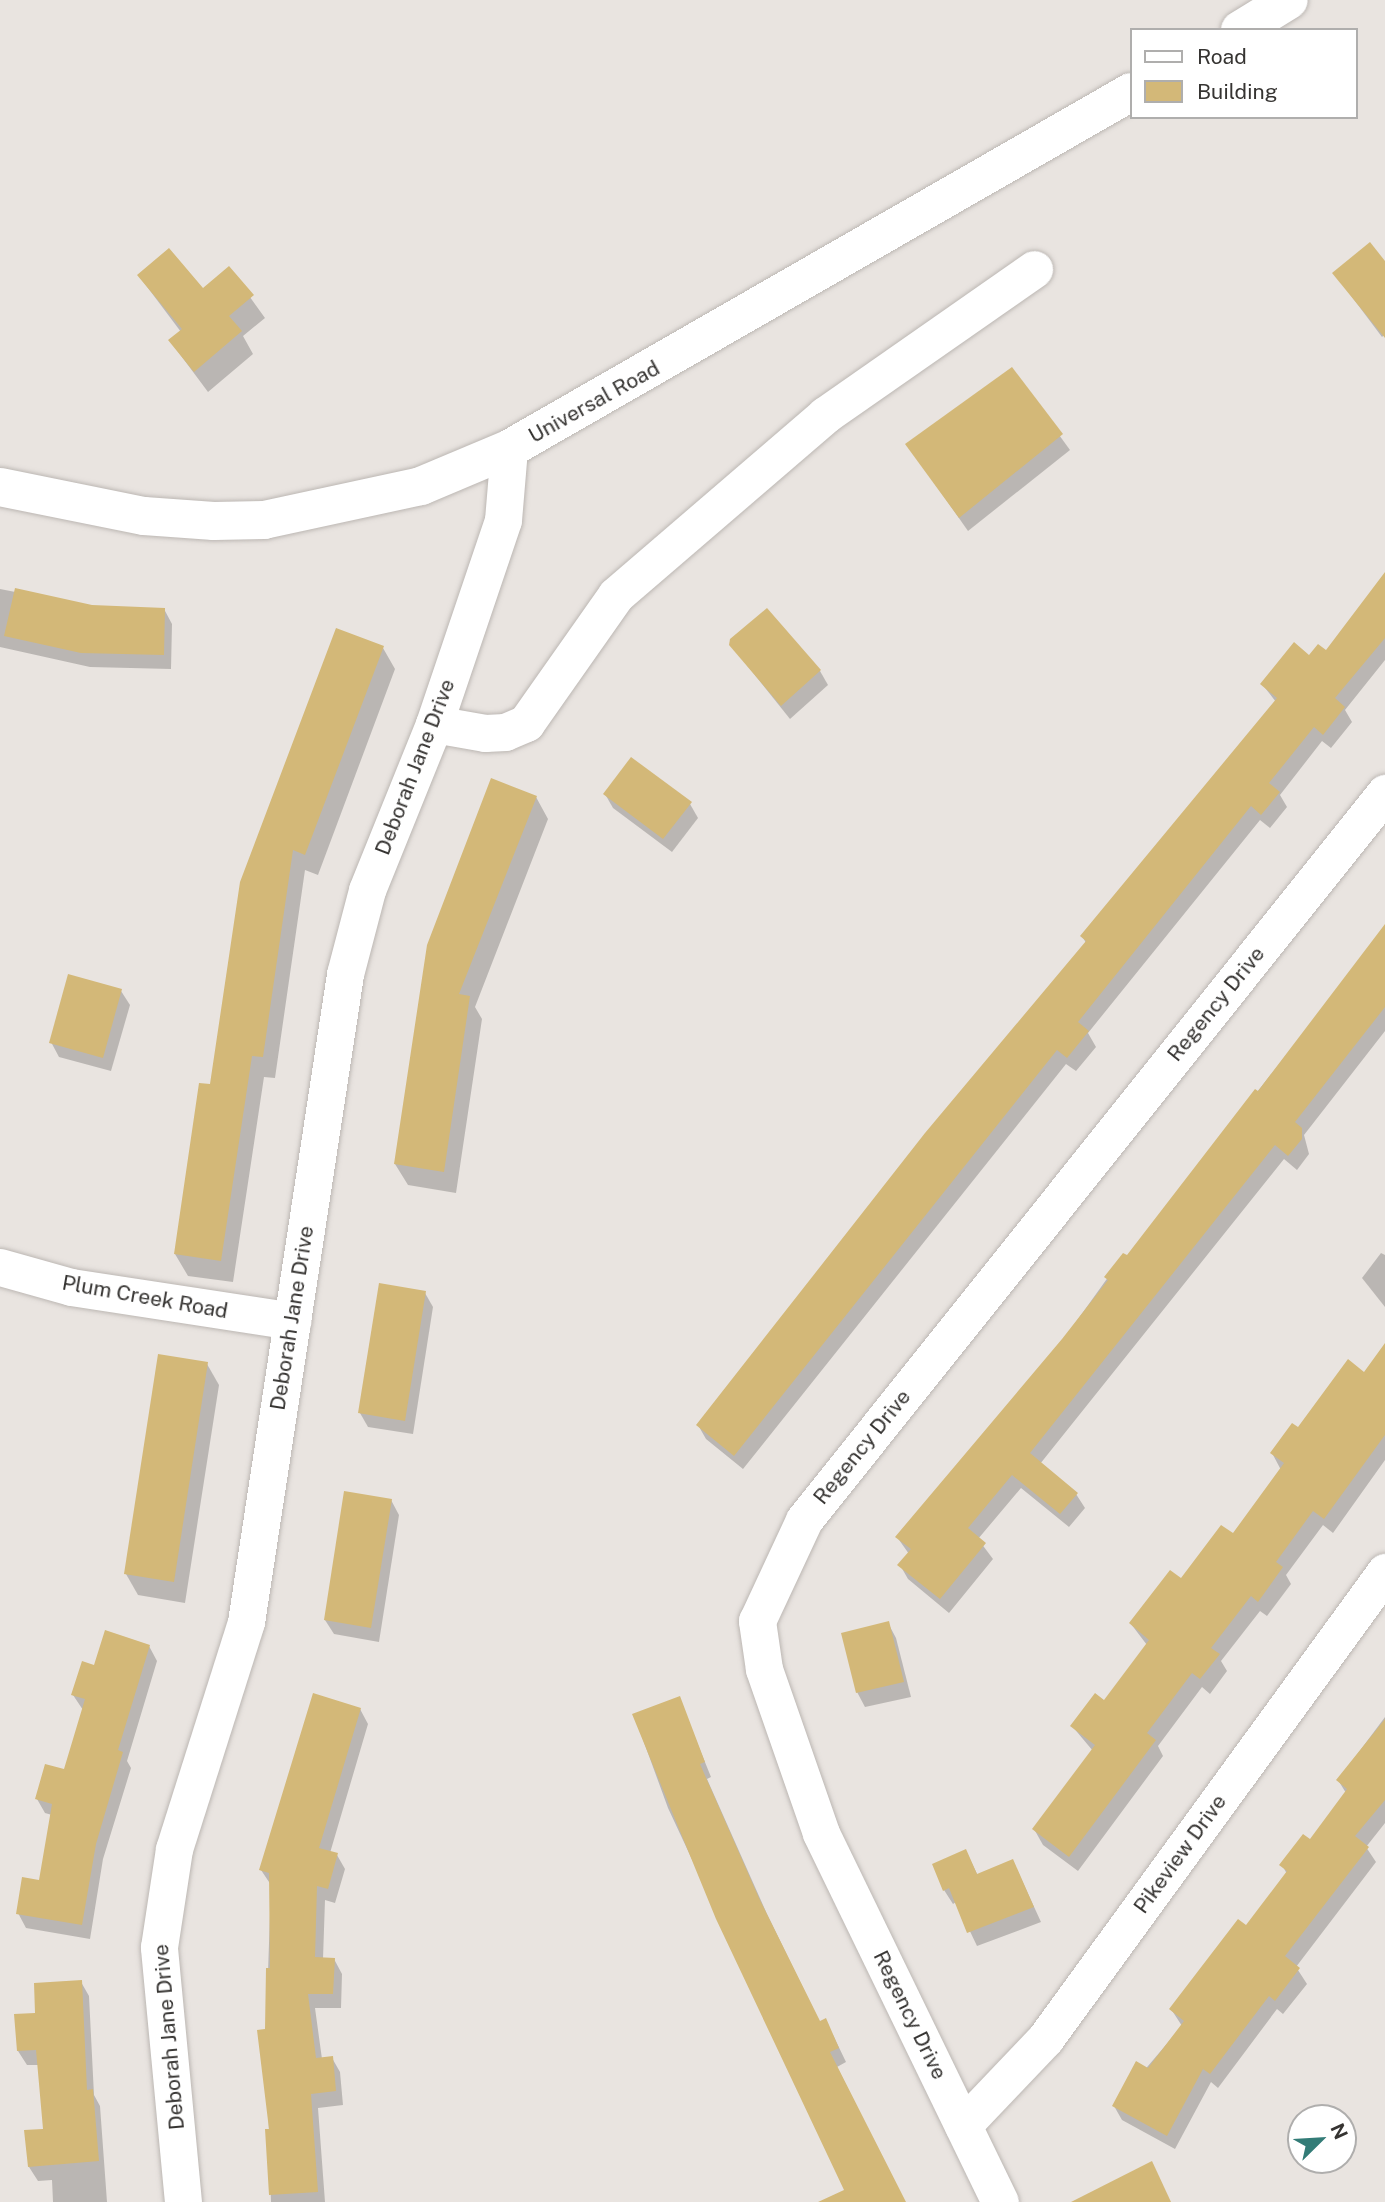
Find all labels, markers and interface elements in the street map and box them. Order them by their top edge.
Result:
legend [1130,28,1357,119]
text: Road [1197,44,1247,69]
text: Building [1197,79,1278,104]
street label: Universal Road [524,356,664,448]
street label: Deborah Jane Drive [370,675,460,859]
street label: Regency Drive [1162,942,1270,1066]
street label: Deborah Jane Drive [265,1224,319,1412]
street label: Plum Creek Road [60,1270,230,1324]
street label: Regency Drive [808,1385,916,1509]
street label: Pikeview Drive [1128,1790,1232,1918]
street label: Deborah Jane Drive [148,1943,190,2131]
street label: Regency Drive [868,1946,952,2084]
north arrow [1287,2104,1357,2174]
text: N [1326,2120,1352,2143]

